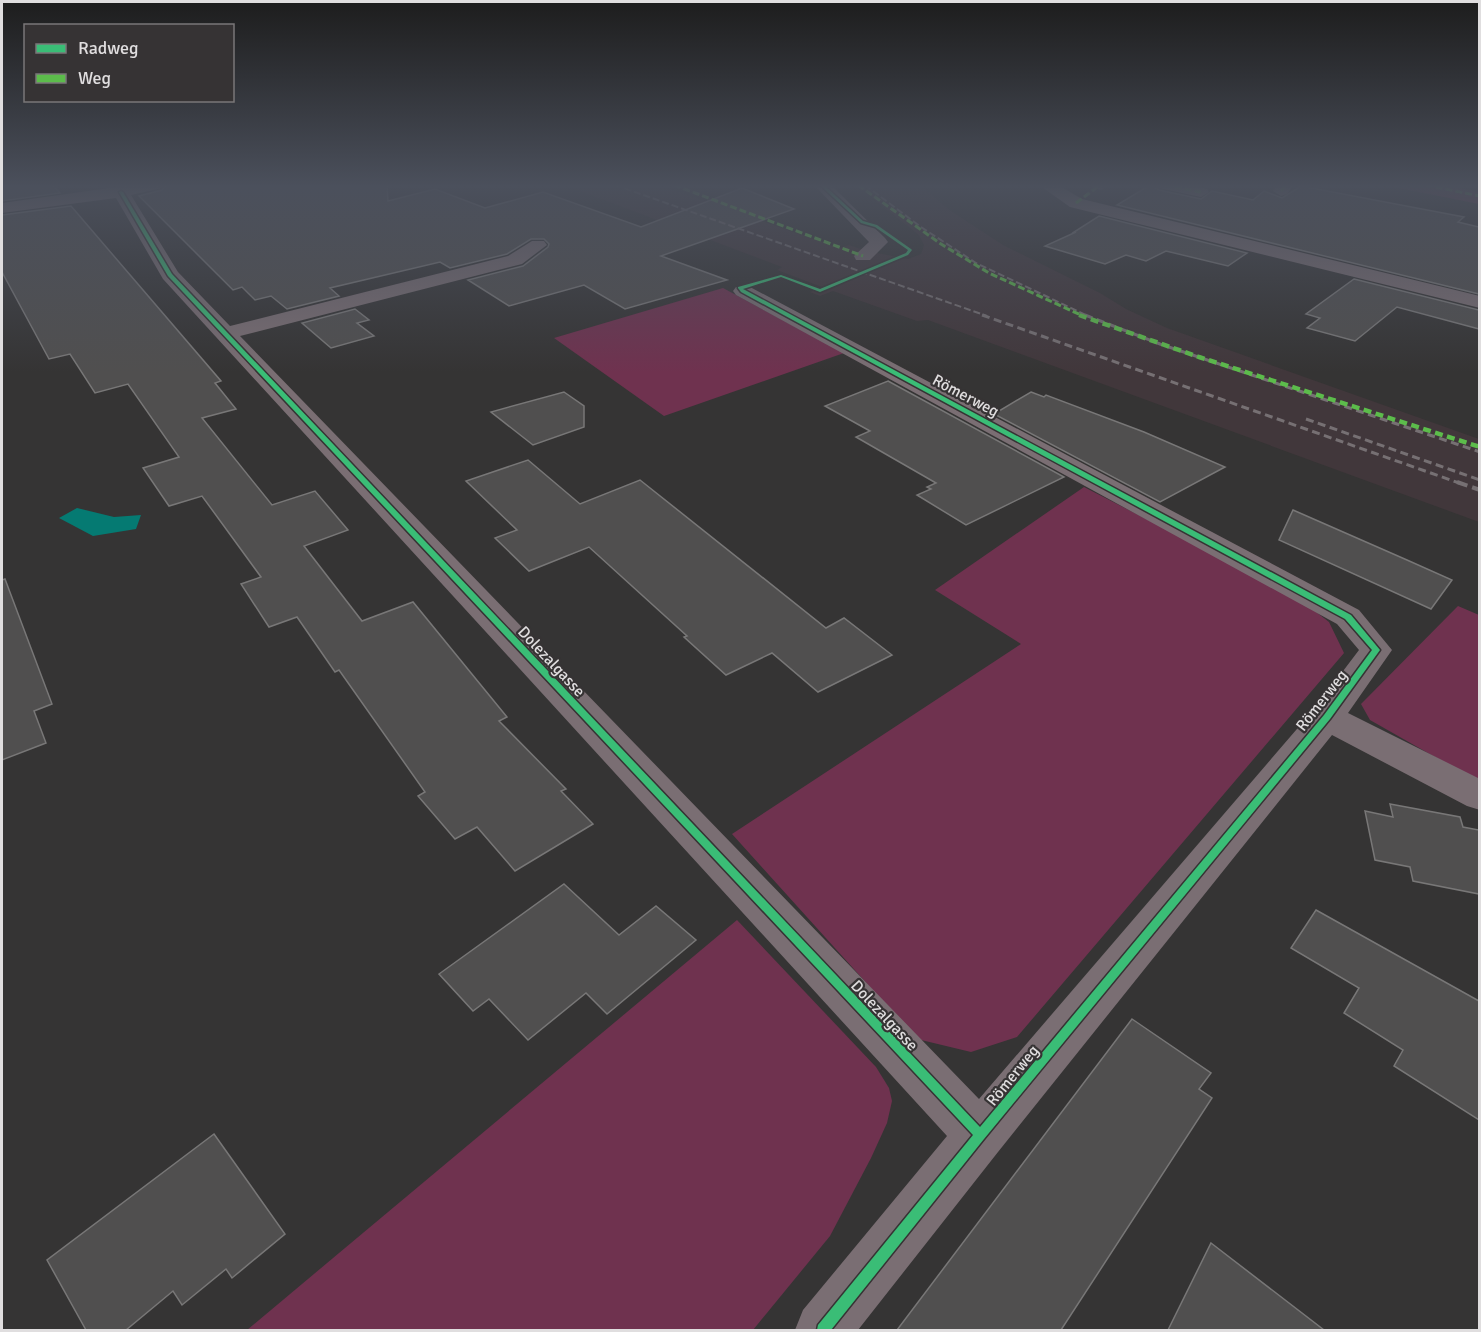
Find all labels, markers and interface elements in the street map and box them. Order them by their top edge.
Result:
legend [24,24,234,102]
text: Radweg [78,37,139,59]
text: Weg [78,67,111,89]
street label: Römerweg [929,370,1002,422]
street label: Dolezalgasse [513,622,589,701]
street label: Römerweg [1292,666,1352,735]
street label: Dolezalgasse [846,976,922,1055]
street label: Römerweg [982,1041,1043,1110]

